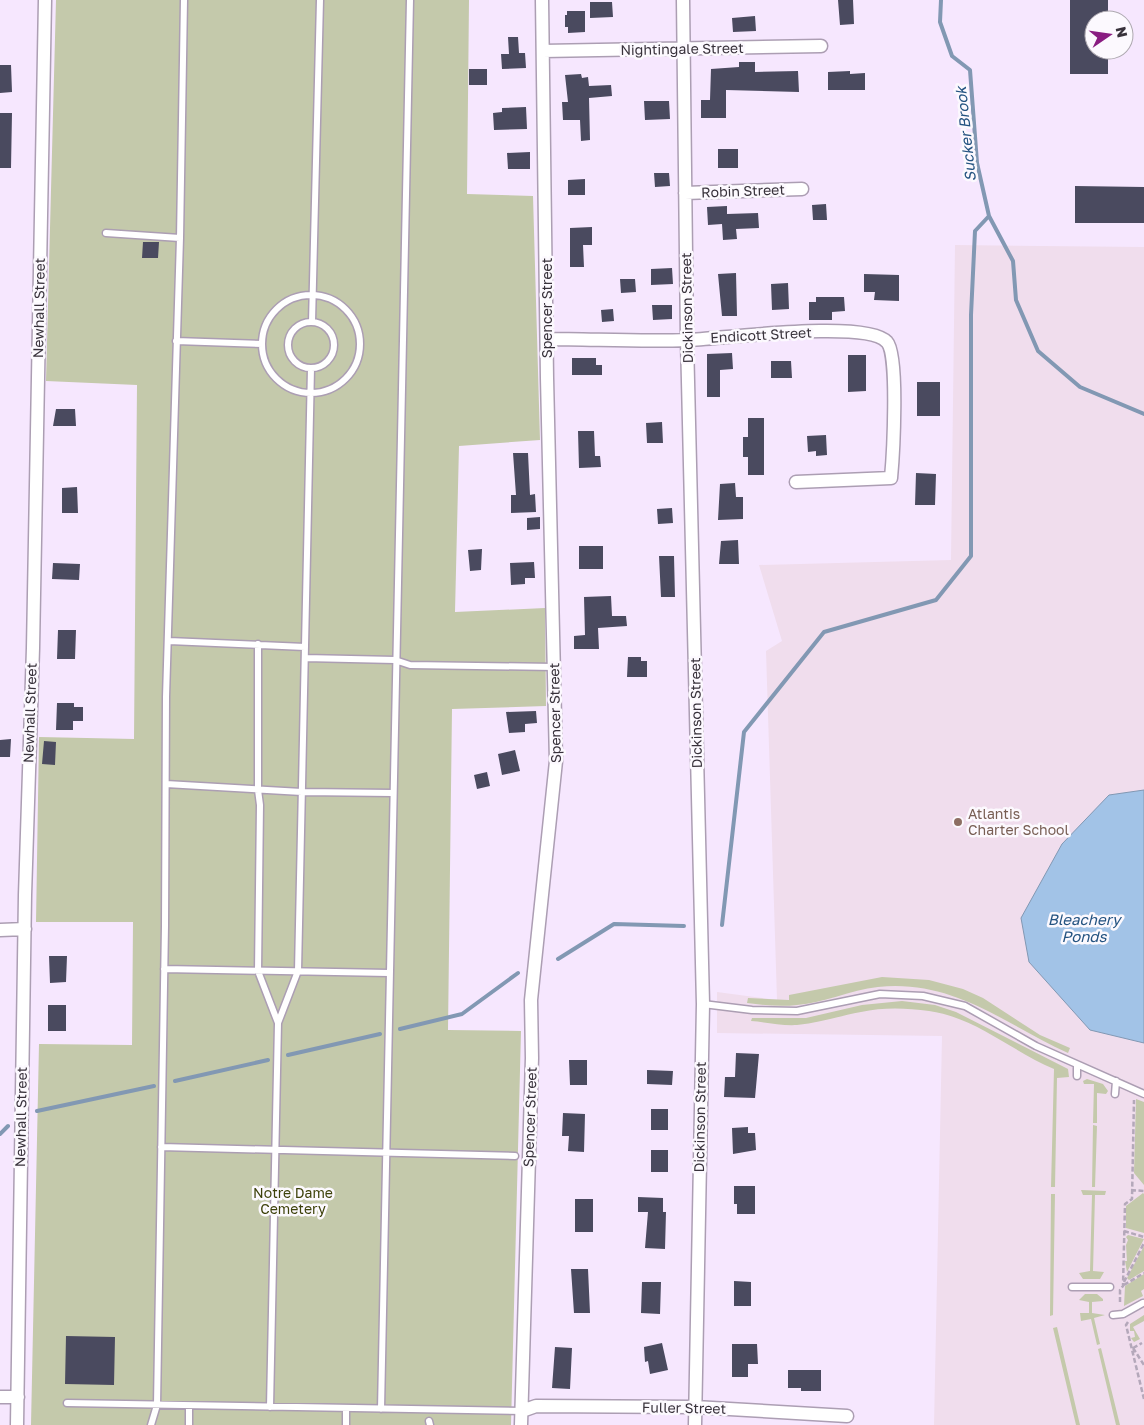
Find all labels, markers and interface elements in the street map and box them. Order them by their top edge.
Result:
north arrow [1084,10,1134,60]
text: N [1113,25,1132,39]
street label: Nightingale Street [620,39,744,58]
water label: Sucker Brook [951,84,979,183]
street label: Robin Street [701,181,785,200]
street label: Dickinson Street [677,252,696,364]
street label: Newhall Street [29,258,48,358]
street label: Spencer Street [538,258,555,358]
street label: Endicott Street [710,323,812,346]
street label: Dickinson Street [686,657,705,769]
street label: Newhall Street [19,663,40,763]
street label: Spencer Street [545,663,564,763]
place label: Atlantis Charter School [968,805,1069,838]
marker: Atlantis Charter School [952,816,964,828]
water label: Bleachery Ponds [1048,910,1123,945]
street label: Dickinson Street [690,1061,709,1173]
street label: Spencer Street [519,1066,540,1167]
street label: Newhall Street [11,1067,30,1167]
park label: Notre Dame Cemetery [253,1184,333,1217]
street label: Fuller Street [642,1398,726,1417]

